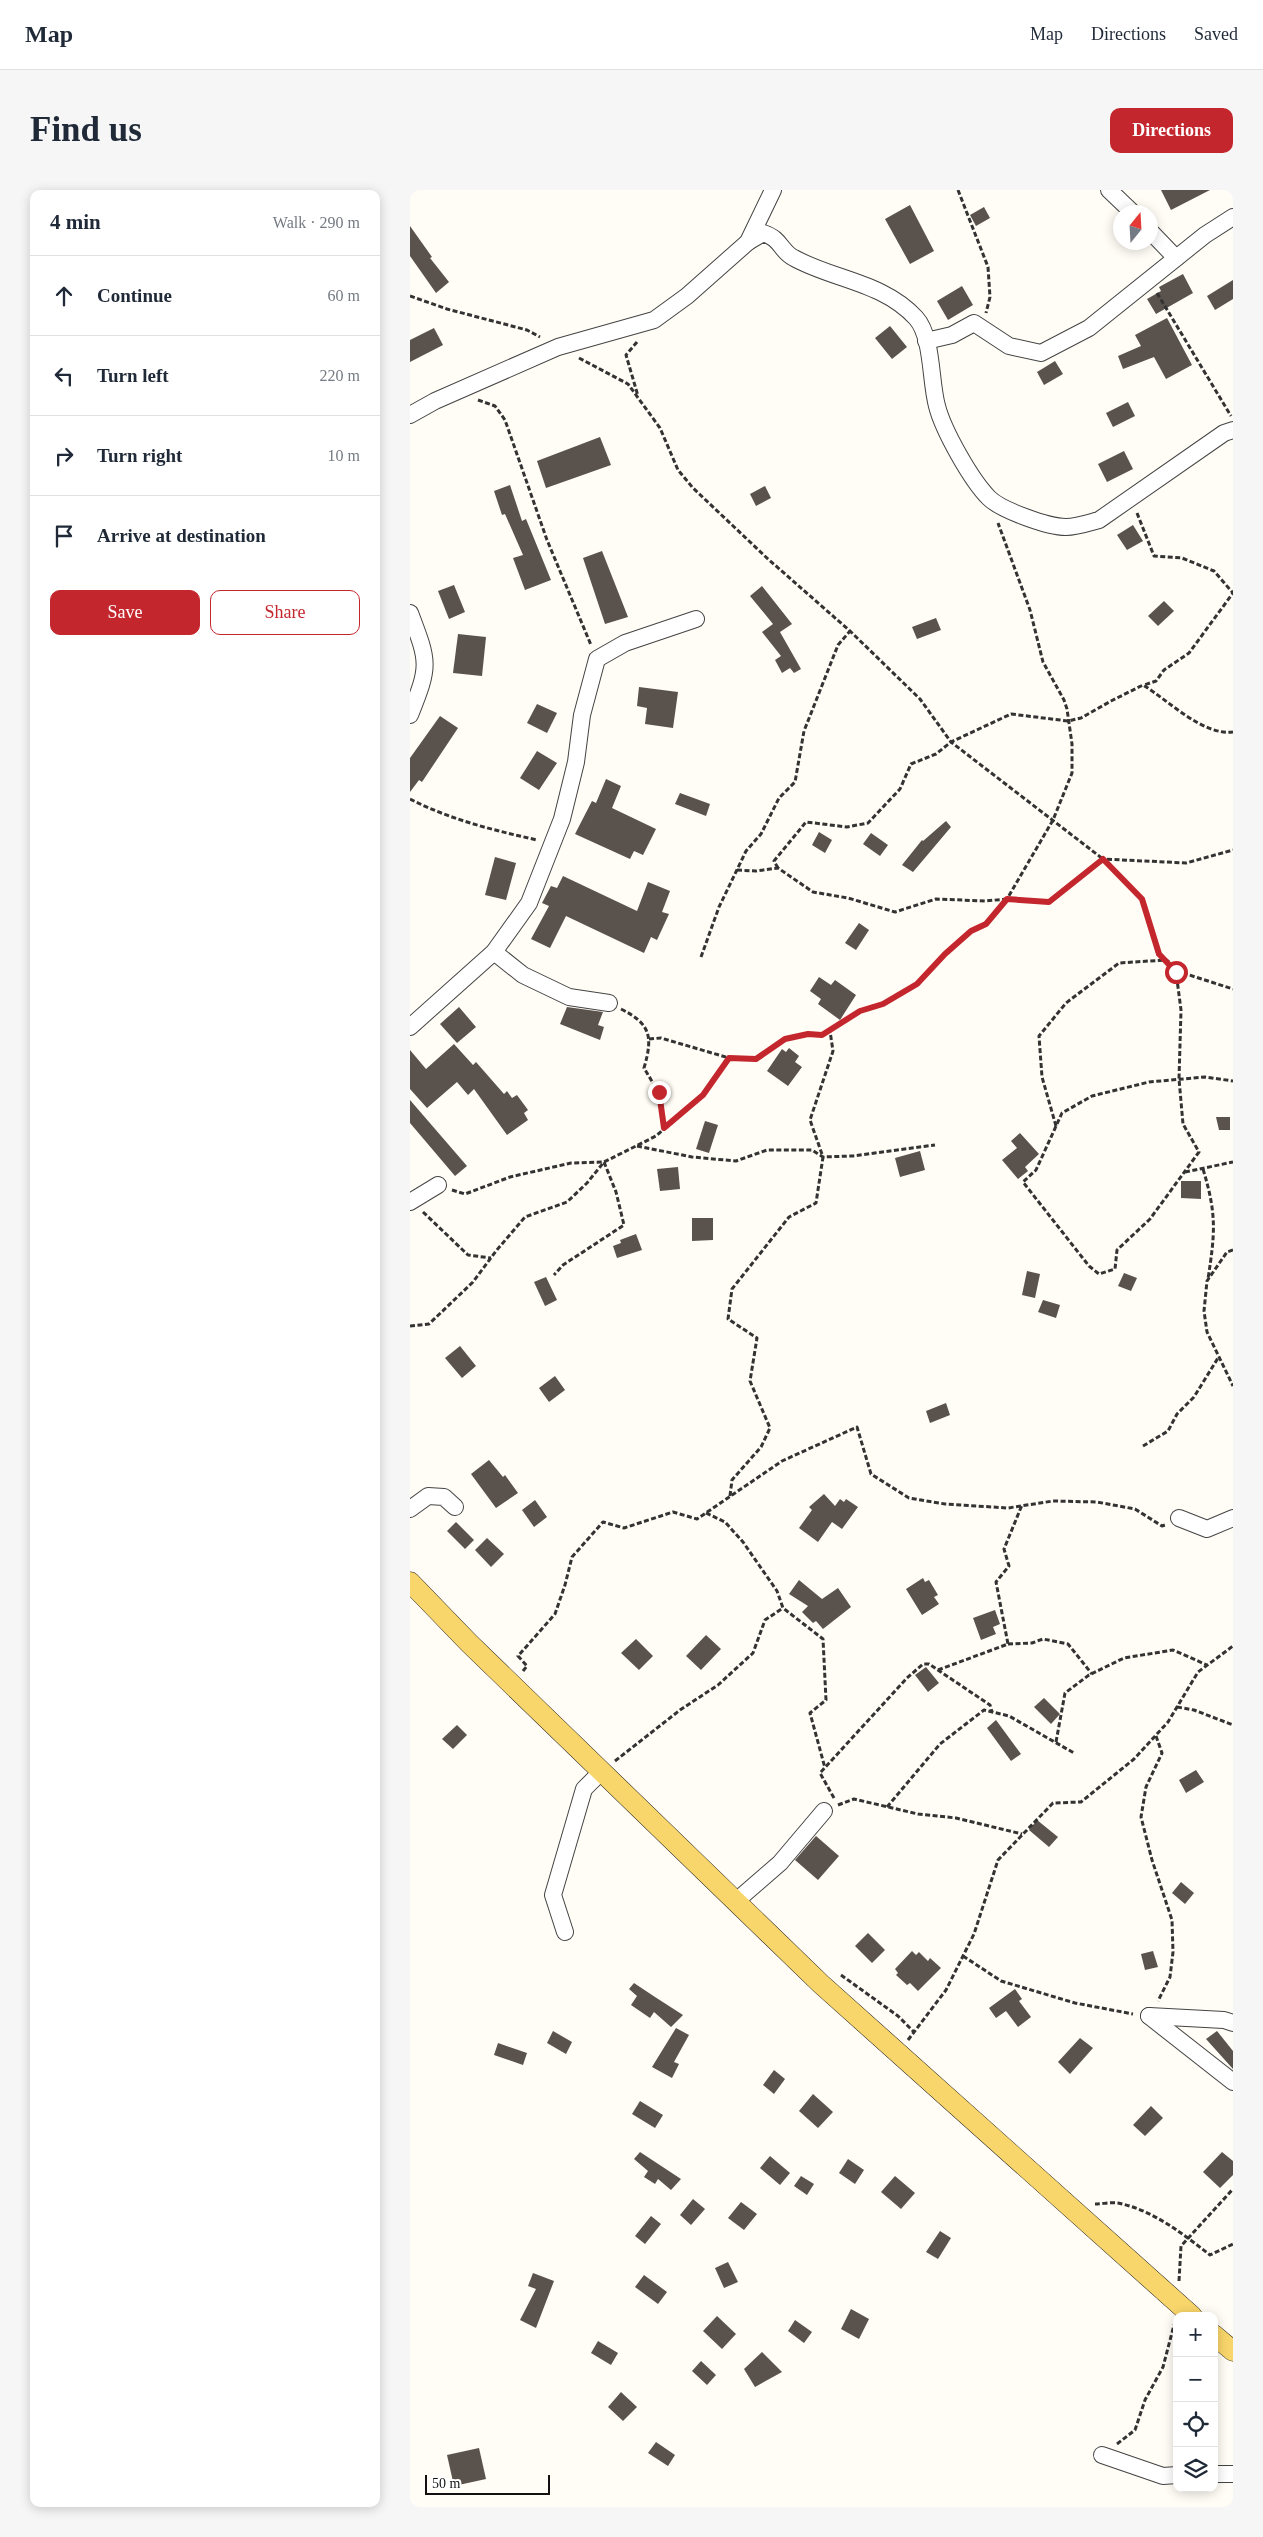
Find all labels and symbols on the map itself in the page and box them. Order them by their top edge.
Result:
north arrow [1113,205,1158,250]
route start [1165,961,1188,984]
route end [648,1081,671,1104]
scale bar [425,2472,550,2495]

